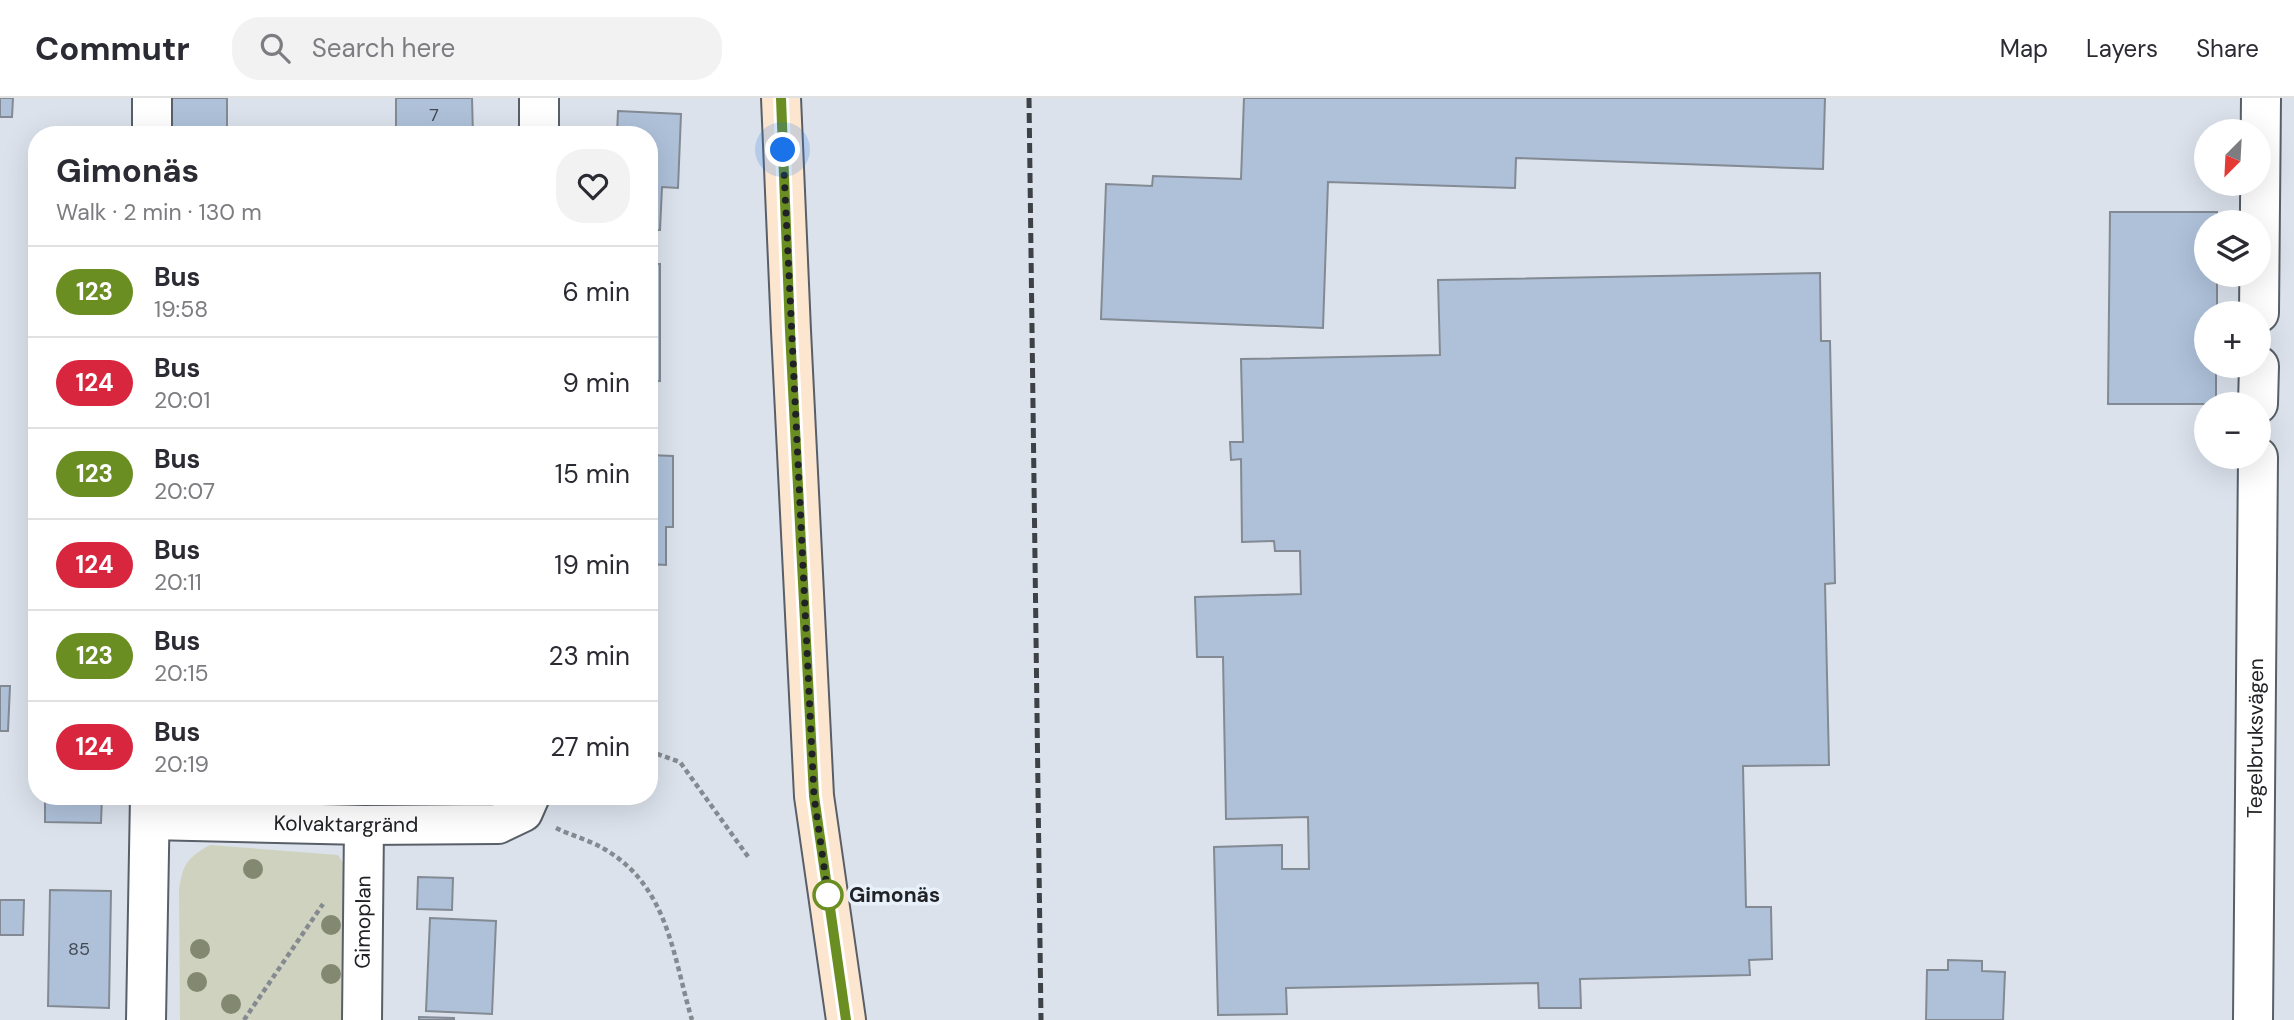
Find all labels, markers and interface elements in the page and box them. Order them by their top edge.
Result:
search box [232,17,722,80]
text: Commutr [35,27,190,70]
icon: search [256,29,294,67]
text: Search here [312,31,455,65]
text: Map [2000,33,2048,64]
text: Layers [2086,33,2158,64]
text: Share [2196,33,2259,64]
house number: 7 [429,103,439,127]
north arrow [2194,119,2272,196]
map controls [2194,119,2271,469]
your location [765,132,800,167]
text: Gimonäs [56,149,199,192]
button: heart [556,149,630,223]
text: Walk · 2 min · 130 m [56,197,262,227]
button: layers [2194,210,2271,287]
text: Bus [154,260,200,294]
text: 6 min [562,275,630,309]
text: 123 [76,276,113,307]
text: 19:58 [154,294,208,324]
button: + [2194,301,2271,378]
text: Bus [154,351,200,385]
text: 9 min [562,366,630,400]
text: 124 [75,367,114,398]
text: 20:01 [154,385,210,415]
button: − [2194,392,2271,469]
text: Bus [154,442,200,476]
text: 15 min [555,457,630,491]
text: 123 [76,458,113,489]
text: 20:07 [154,476,215,506]
text: Bus [154,533,200,567]
text: 19 min [554,548,630,582]
text: 124 [75,549,114,580]
text: 20:11 [154,567,202,597]
text: Bus [154,624,200,658]
text: 23 min [548,639,630,673]
text: 123 [76,640,113,671]
text: 20:15 [154,658,209,688]
street label: Tegelbruksvägen [2241,658,2270,818]
text: Bus [154,715,200,749]
text: 27 min [550,730,630,764]
text: 124 [75,731,114,762]
text: 20:19 [154,749,209,779]
street label: Kolvaktargränd [273,809,418,839]
street label: Gimoplan [349,875,377,969]
marker: Gimonäs [813,880,843,910]
place label: Gimonäs [849,881,940,909]
house number: 85 [68,937,90,961]

